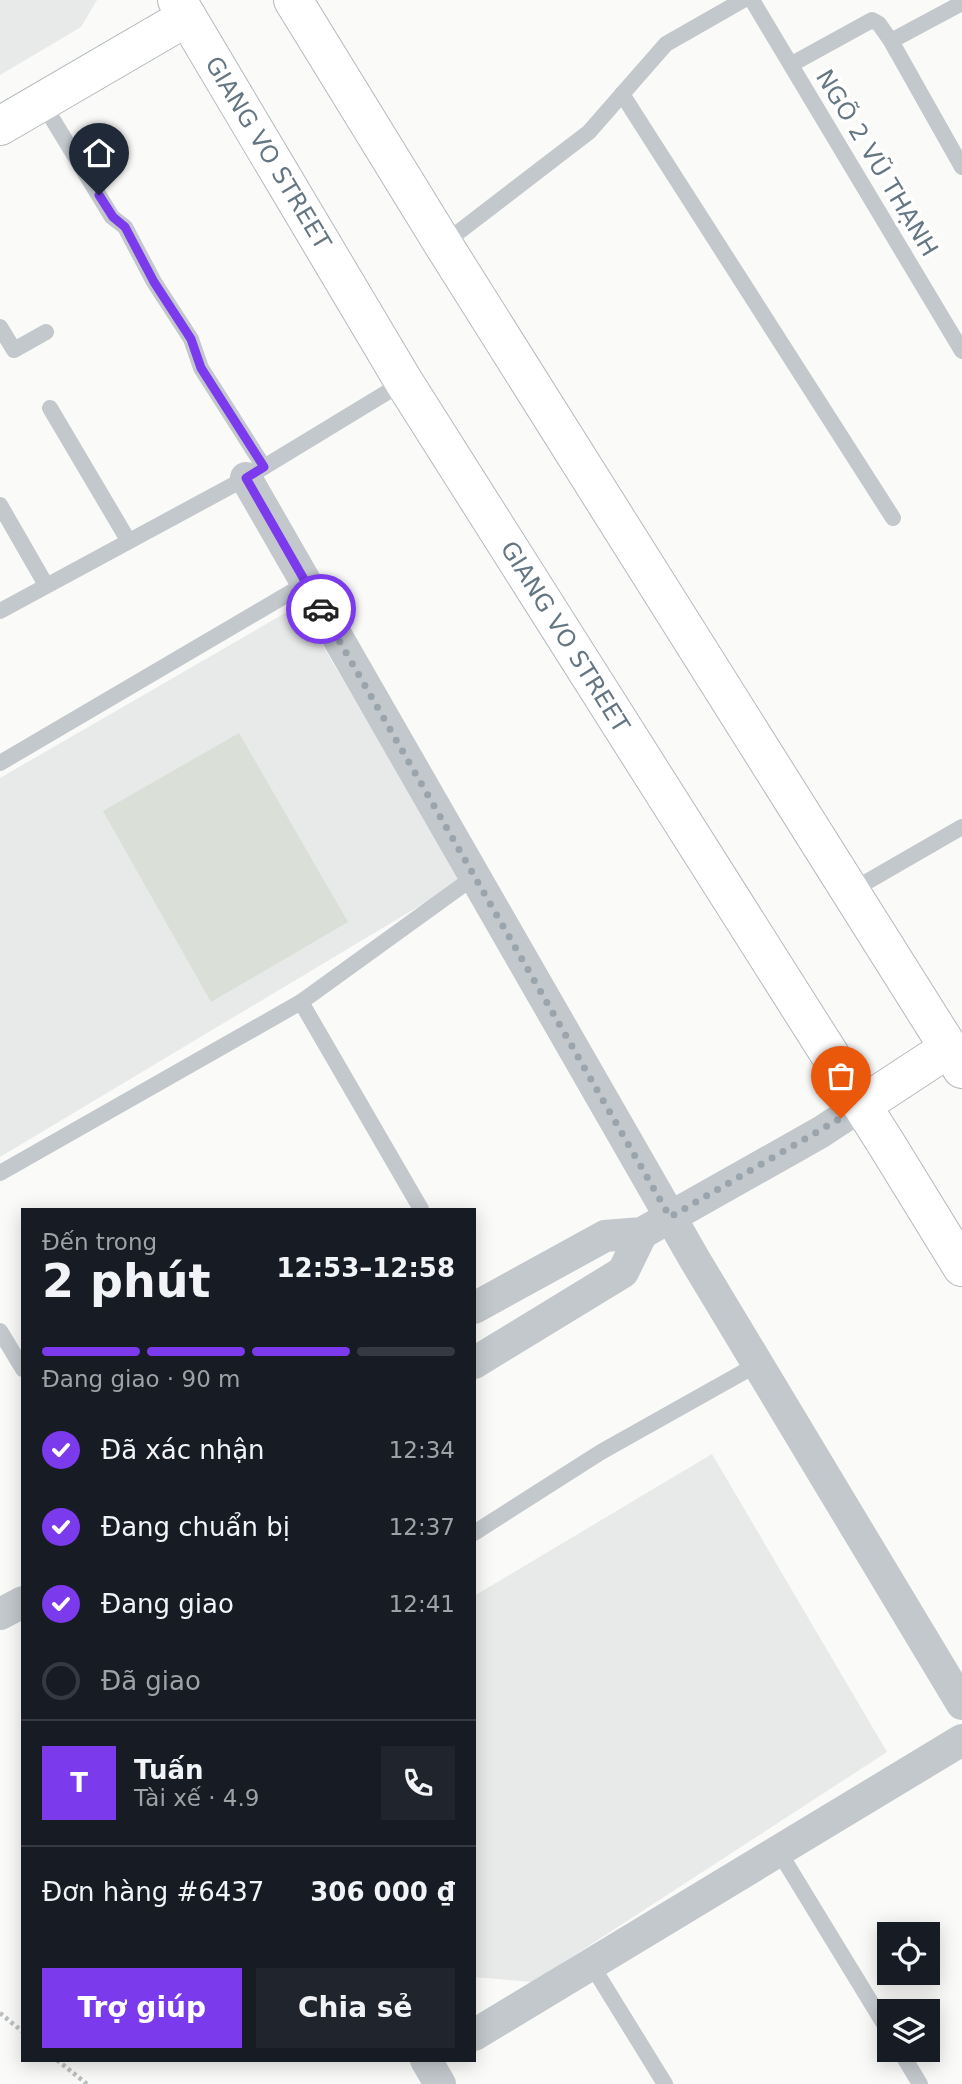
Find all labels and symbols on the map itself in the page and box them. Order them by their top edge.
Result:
street label: GIANG VO STREET [199,51,337,255]
street label: NGÕ 2 VŨ THẠNH [810,64,945,261]
pin [69,123,129,195]
street label: GIANG VO STREET [495,536,635,738]
courier [286,574,356,644]
pin [811,1046,871,1118]

